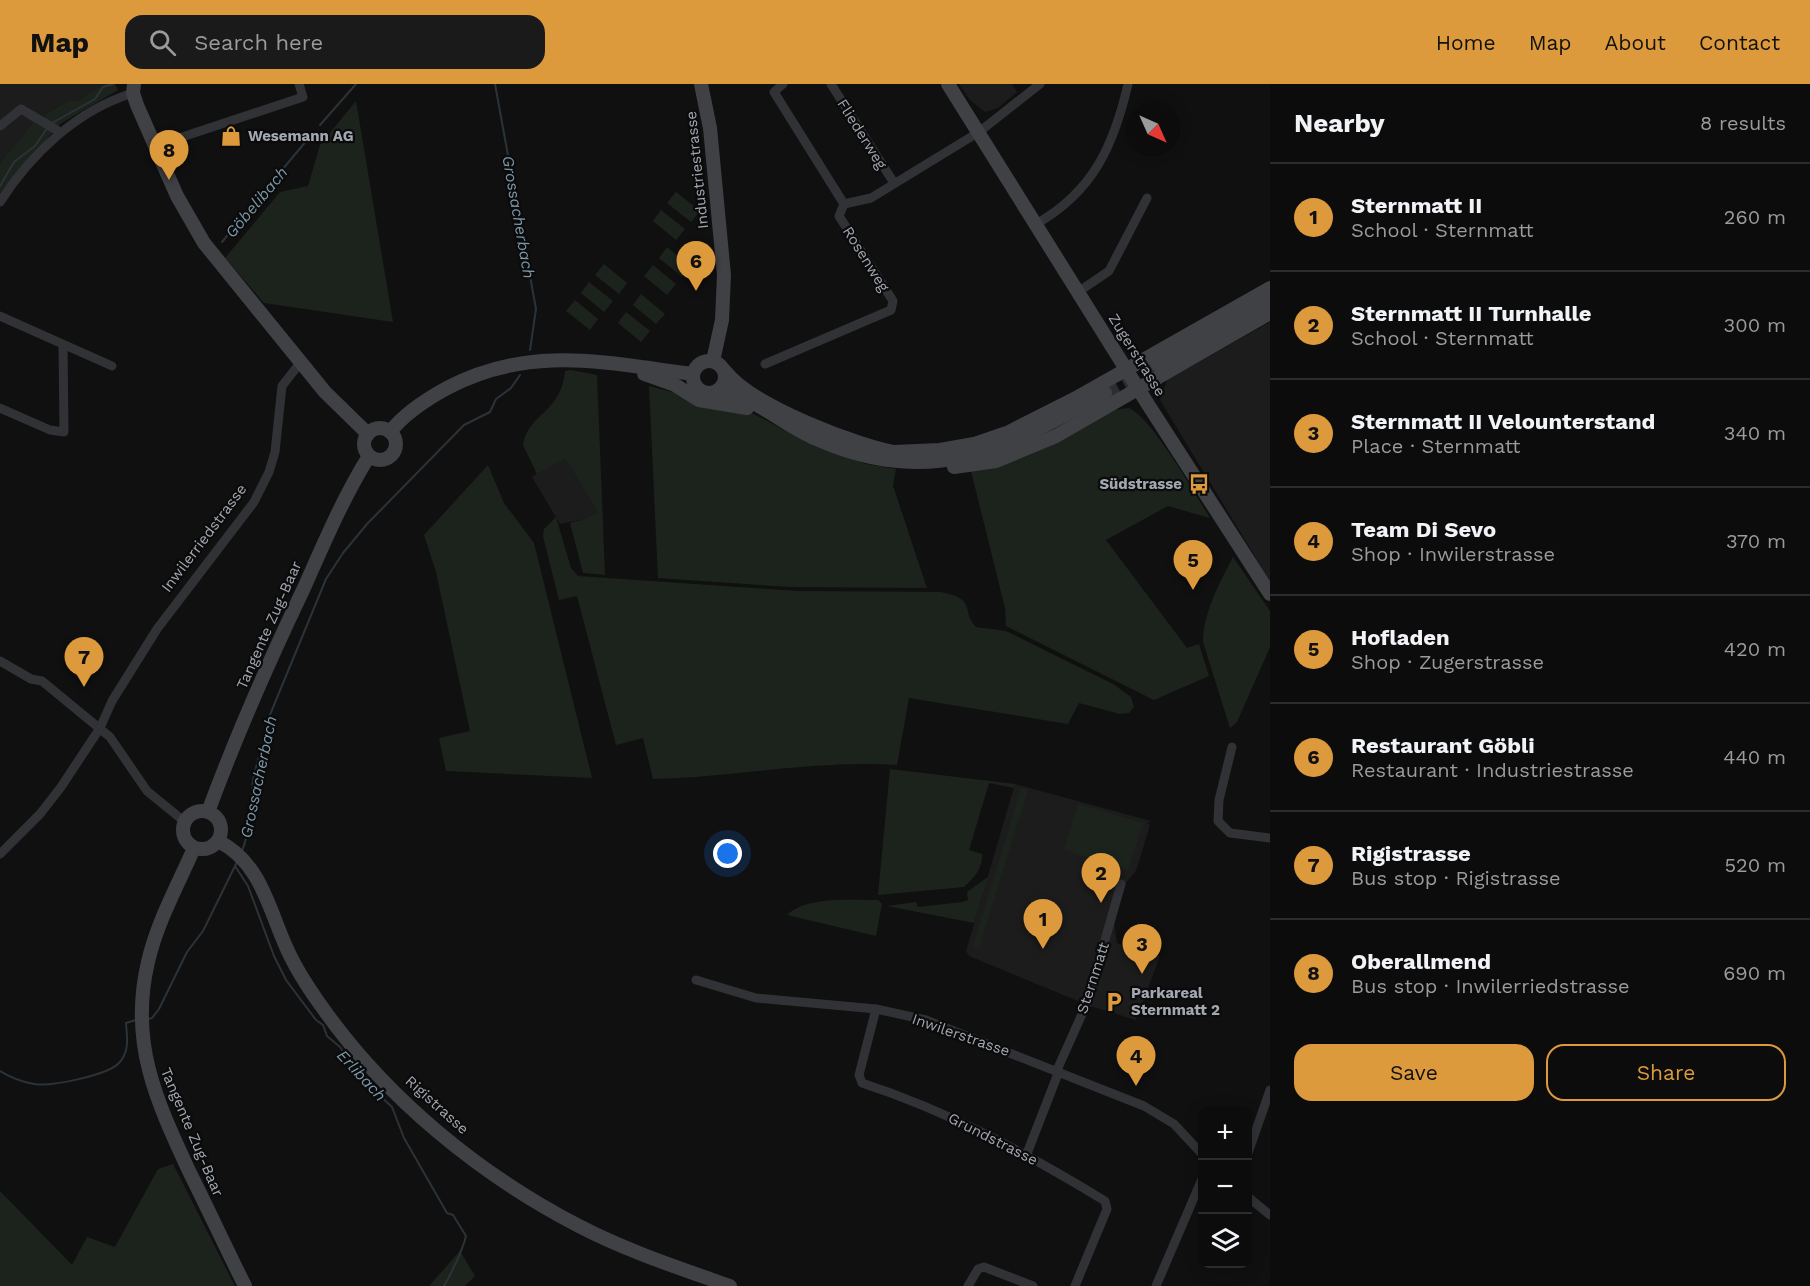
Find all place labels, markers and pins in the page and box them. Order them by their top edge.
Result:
shop icon: Wesemann AG [219,124,243,148]
place label: Wesemann AG [248,127,353,145]
pin: 8 [150,130,188,180]
pin: 6 [676,242,716,291]
bus stop icon: Südstrasse [1187,472,1211,496]
place label: Südstrasse [1099,475,1182,493]
pin: 5 [1174,540,1212,590]
pin: 7 [64,638,104,687]
pin: 2 [1082,854,1120,903]
pin: 1 [1024,900,1062,949]
pin: 3 [1122,924,1162,974]
place label: Parkareal Sternmatt 2 [1131,984,1220,1019]
parking icon: Parkareal Sternmatt 2 [1102,990,1126,1014]
pin: 4 [1116,1036,1156,1086]

